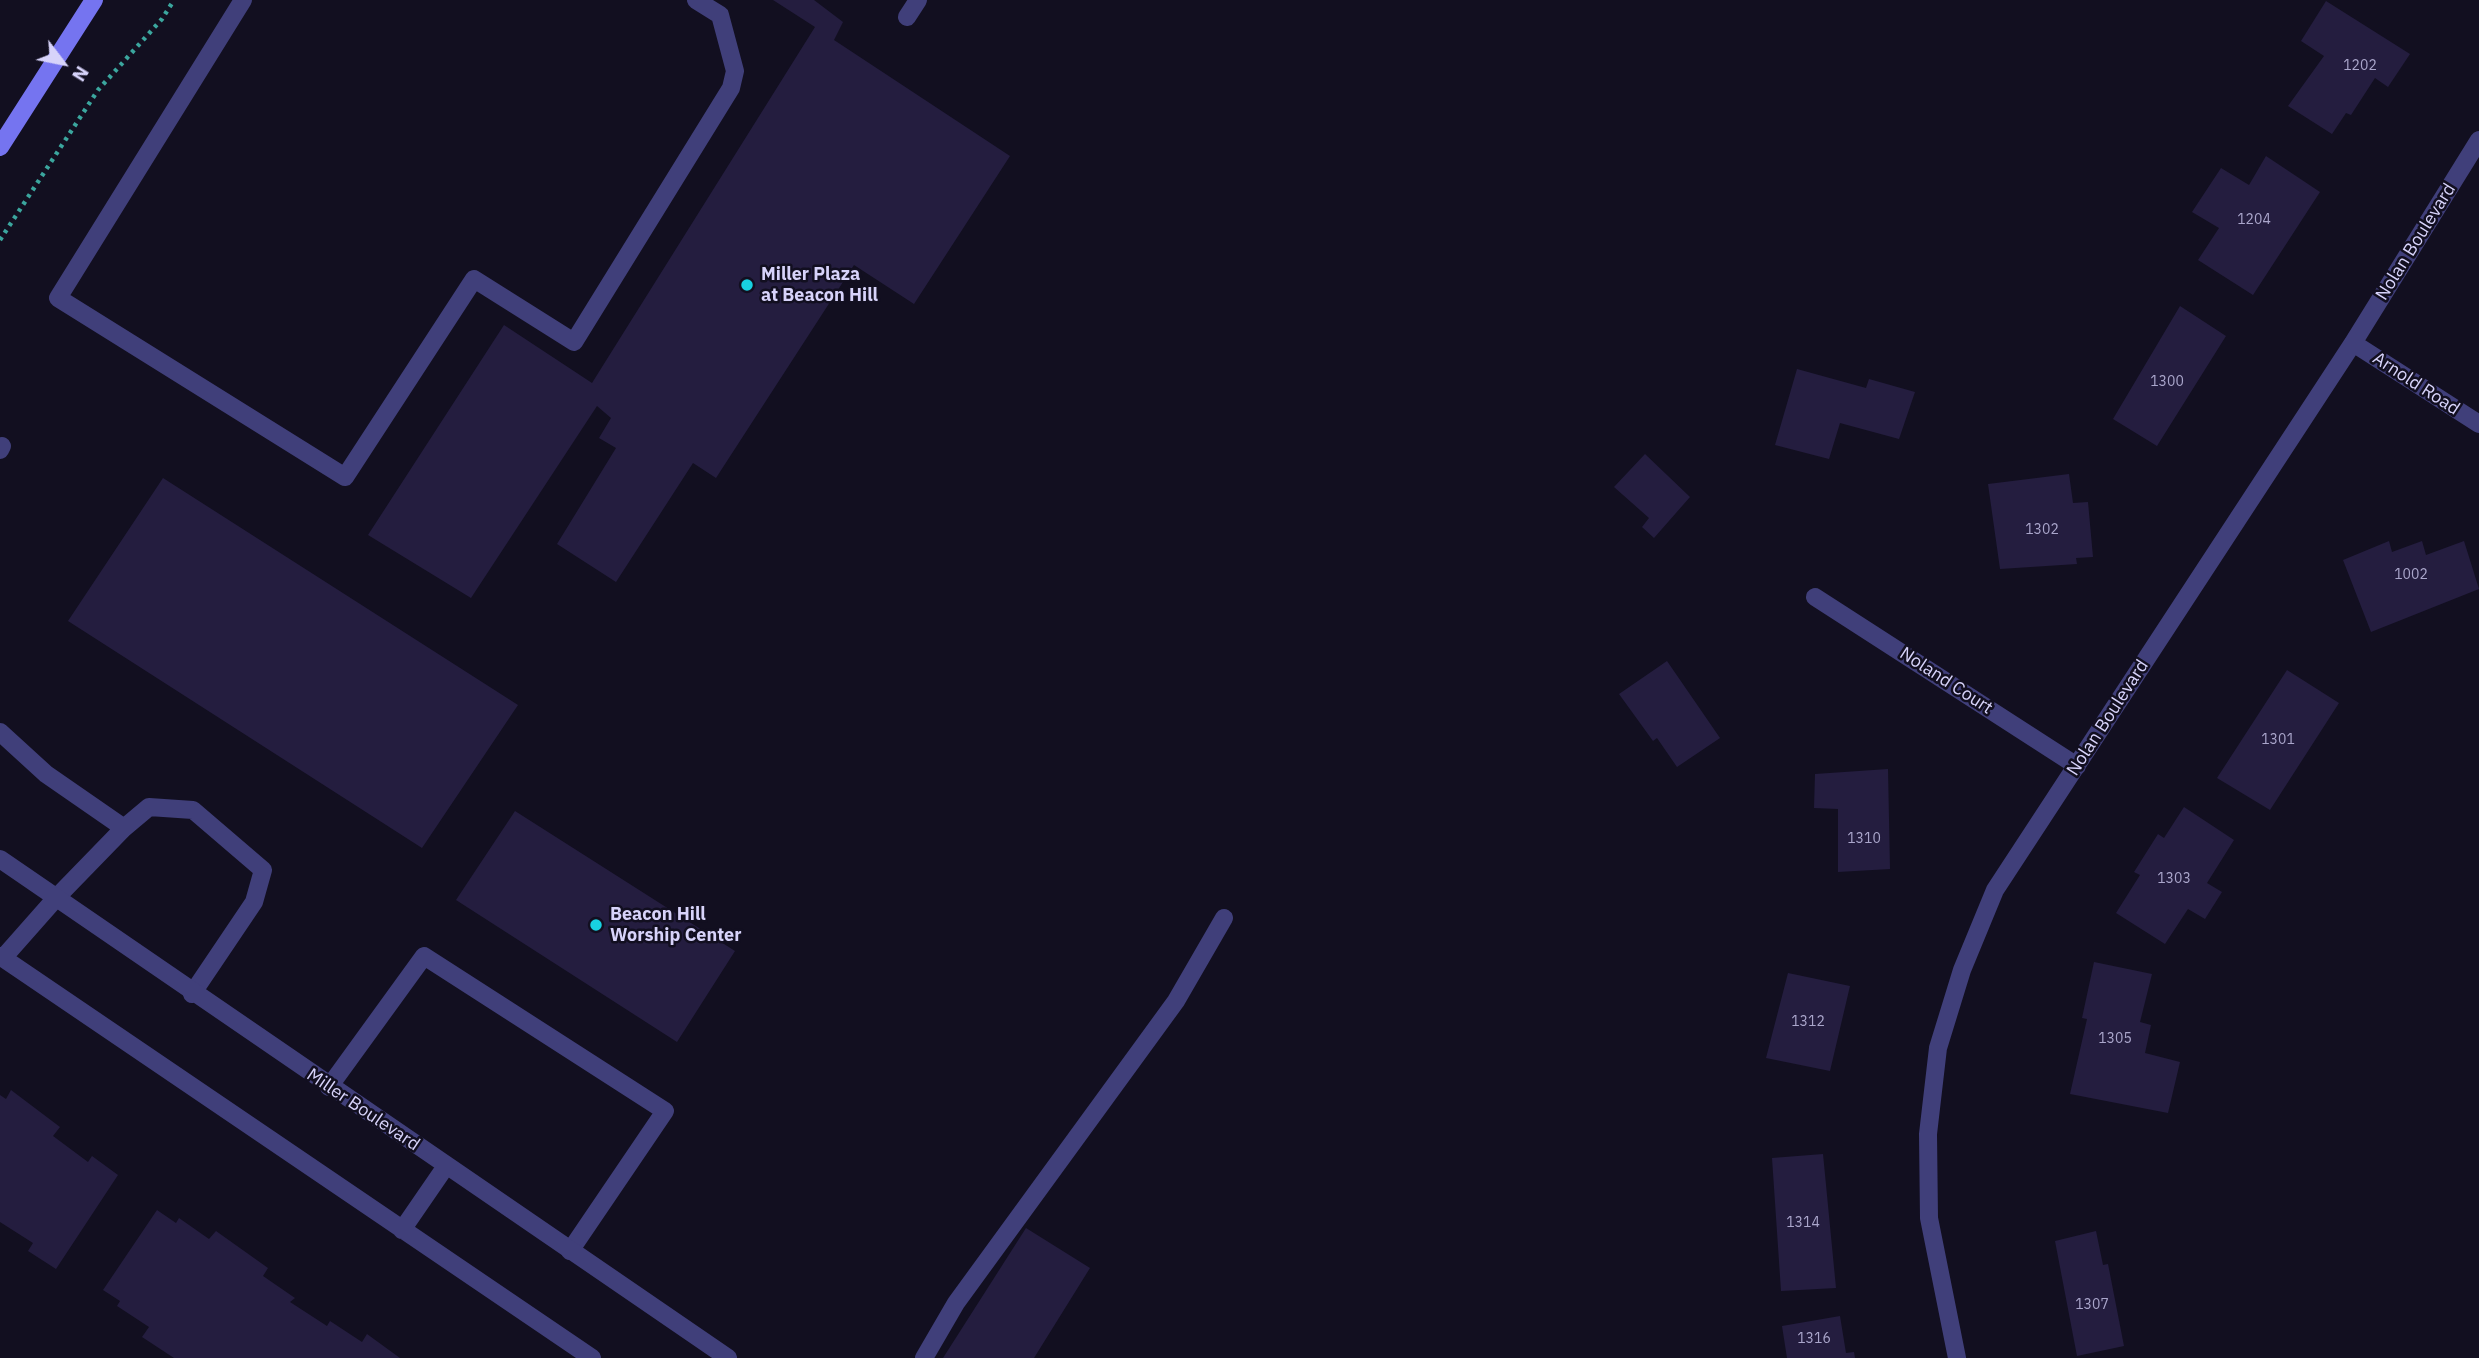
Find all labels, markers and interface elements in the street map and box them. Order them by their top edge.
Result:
north arrow [28,28,98,98]
house number: 1202 [2343,58,2377,74]
text: N [67,62,95,86]
street label: Nolan Boulevard [2371,180,2461,304]
house number: 1204 [2237,212,2271,228]
place label: Miller Plaza at Beacon Hill [761,264,878,306]
marker: Miller Plaza at Beacon Hill [739,277,755,293]
street label: Arnold Road [2368,348,2464,420]
house number: 1300 [2150,374,2184,390]
house number: 1302 [2025,522,2059,538]
house number: 1002 [2394,567,2428,583]
street label: Noland Court [1895,643,1997,719]
street label: Nolan Boulevard [2063,656,2153,780]
house number: 1301 [2261,732,2295,748]
house number: 1310 [1847,831,1881,847]
house number: 1303 [2157,871,2191,887]
place label: Beacon Hill Worship Center [610,904,741,946]
marker: Beacon Hill Worship Center [588,917,604,933]
house number: 1312 [1791,1014,1825,1030]
house number: 1305 [2098,1031,2132,1047]
street label: Miller Boulevard [302,1064,424,1156]
house number: 1314 [1786,1215,1820,1231]
house number: 1307 [2075,1297,2109,1313]
house number: 1316 [1797,1331,1831,1347]

